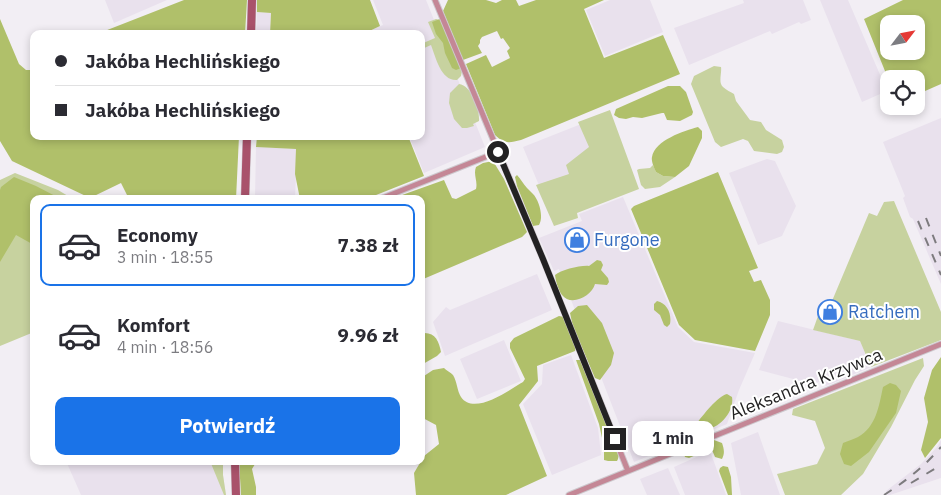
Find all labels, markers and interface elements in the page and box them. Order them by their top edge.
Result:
north arrow [880,15,925,60]
map controls [880,15,925,115]
text: Jakóba Hechlińskiego [85,49,280,73]
button: locate [880,70,925,115]
text: Jakóba Hechlińskiego [85,98,280,122]
route start [487,141,509,163]
icon: car [57,223,102,268]
text: Economy [117,223,198,247]
shop icon: Furgone [564,227,590,253]
place label: Furgone [594,228,660,251]
text: 7.38 zł [338,233,398,257]
text: 3 min · 18:55 [117,247,213,267]
shop icon: Ratchem [817,299,843,325]
place label: Ratchem [848,300,920,323]
icon: car [57,313,102,358]
text: Komfort [117,313,190,337]
text: 9.96 zł [338,323,398,347]
text: 4 min · 18:56 [117,337,213,357]
street label: Aleksandra Krzywca [726,342,886,425]
button: Potwierdź [55,397,400,455]
callout: 1 min [632,422,715,456]
route end [604,428,626,450]
text: 1 min [652,428,694,448]

